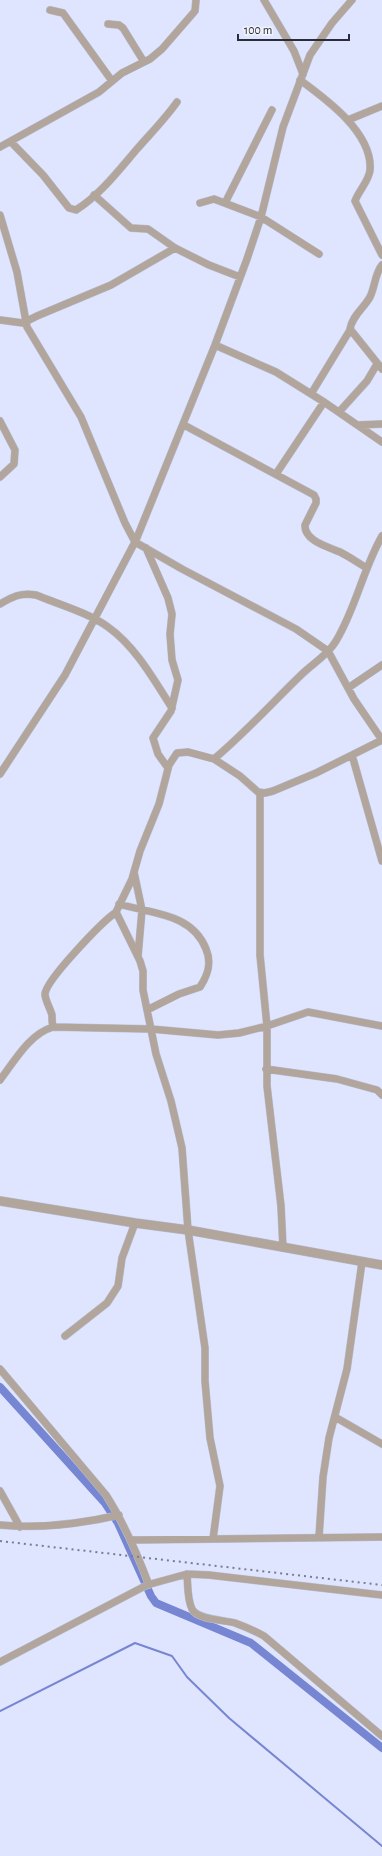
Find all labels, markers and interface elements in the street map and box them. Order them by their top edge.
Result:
scale bar [238,16,349,42]
text: 100 m [244,24,272,36]

